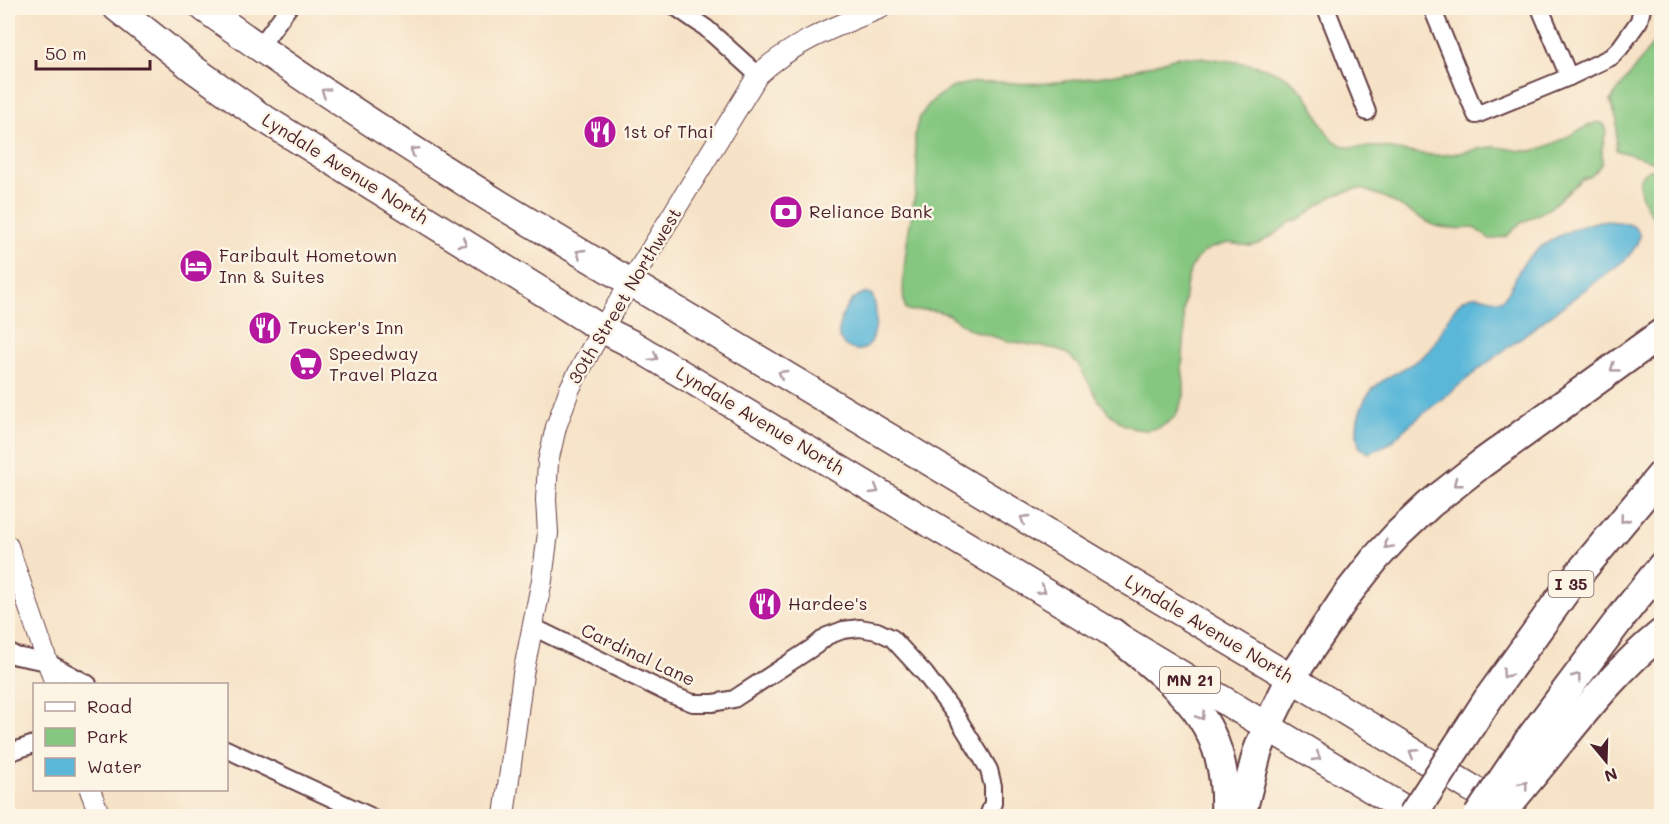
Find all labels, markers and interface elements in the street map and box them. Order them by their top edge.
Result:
scale bar [36,33,150,71]
text: 50 m [45,41,87,65]
one-way arrow [321,88,332,99]
street label: Lyndale Avenue North [258,107,433,229]
restaurant icon: 1st of Thai [582,114,618,150]
place label: 1st of Thai [623,119,714,143]
one-way arrow [410,147,421,158]
bank icon: Reliance Bank [768,194,804,230]
place label: Reliance Bank [809,199,932,223]
street label: 30th Street Northwest [562,203,686,388]
one-way arrow [457,235,467,247]
place label: Faribault Hometown Inn & Suites [219,243,397,288]
hotel icon: Faribault Hometown Inn & Suites [178,248,214,284]
one-way arrow [576,248,586,260]
restaurant icon: Trucker's Inn [247,310,283,346]
place label: Trucker's Inn [288,315,404,339]
place label: Speedway Travel Plaza [329,341,438,386]
supermarket icon: Speedway Travel Plaza [288,346,324,382]
one-way arrow [648,349,658,361]
street label: Lyndale Avenue North [672,360,849,480]
one-way arrow [1610,361,1621,372]
one-way arrow [778,370,788,382]
one-way arrow [1453,476,1464,487]
one-way arrow [869,482,879,494]
one-way arrow [1621,512,1632,523]
one-way arrow [1020,514,1030,526]
one-way arrow [1384,538,1395,549]
street label: Lyndale Avenue North [1121,568,1298,688]
road number: I 35 [1548,571,1594,597]
one-way arrow [1036,583,1046,595]
restaurant icon: Hardee's [747,586,783,622]
place label: Hardee's [788,591,868,615]
street label: Cardinal Lane [577,617,699,691]
road number: MN 21 [1160,667,1220,693]
one-way arrow [1502,667,1513,678]
one-way arrow [1569,672,1580,683]
legend [33,683,228,791]
text: Road [87,694,132,718]
one-way arrow [1193,710,1205,720]
text: Park [87,724,128,748]
north arrow [1576,731,1636,791]
one-way arrow [1409,748,1419,760]
one-way arrow [1311,749,1321,761]
text: Water [87,754,142,778]
text: N [1602,764,1620,788]
one-way arrow [1517,781,1528,792]

